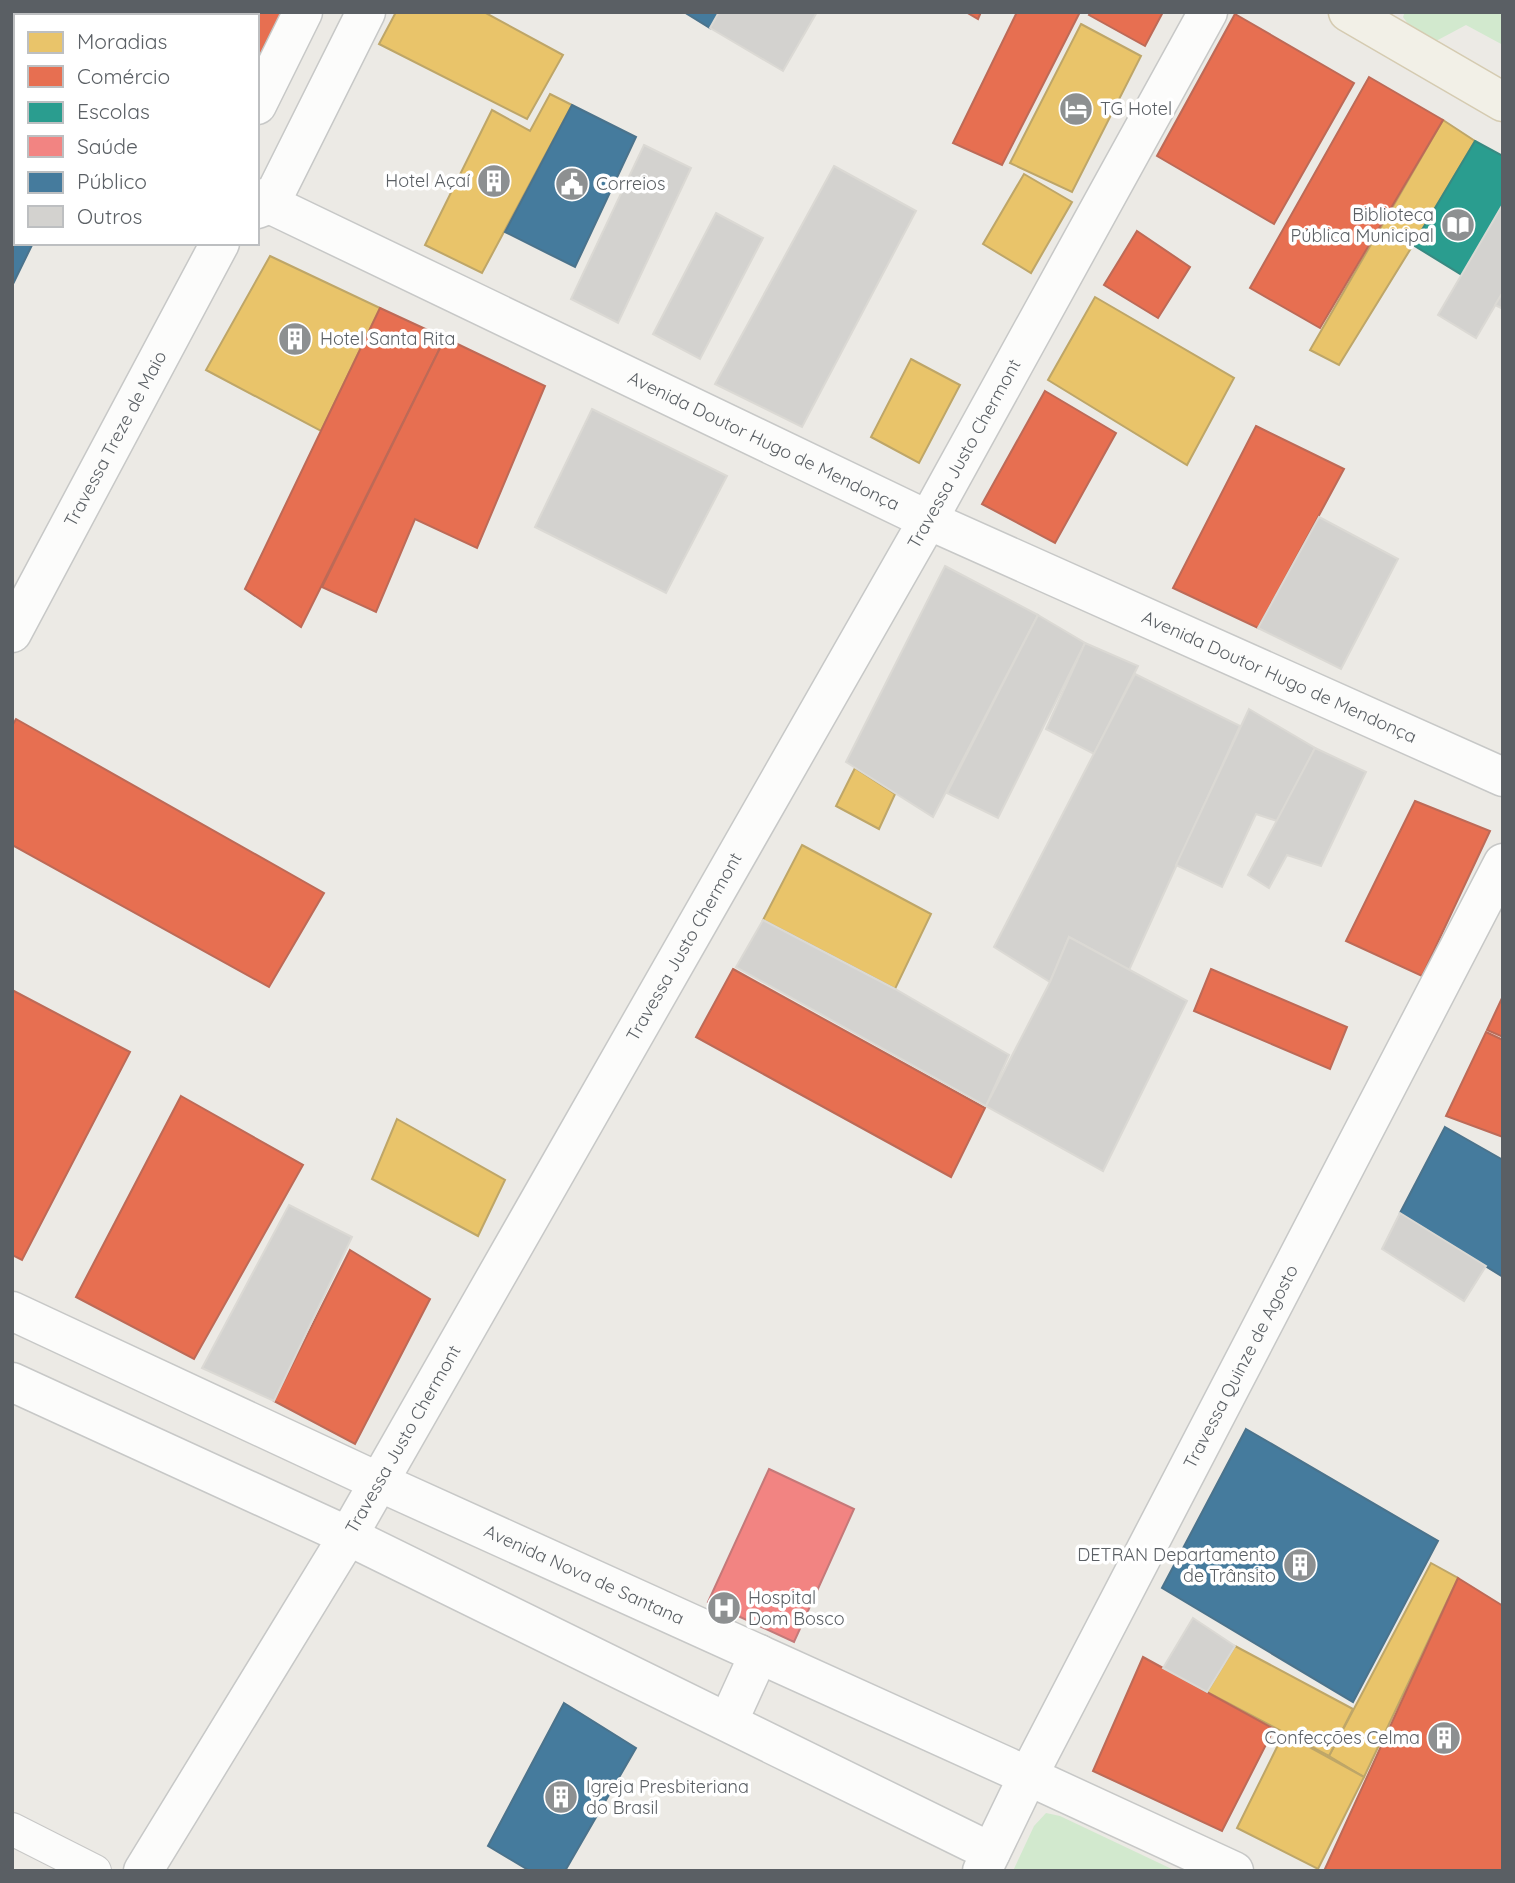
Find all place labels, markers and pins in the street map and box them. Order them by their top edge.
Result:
hotel icon: TG Hotel [1057,90,1095,128]
place label: TG Hotel [1100,97,1172,120]
building icon: Hotel Açaí [475,162,513,200]
public building icon: Correios [553,165,591,203]
place label: Hotel Açaí [385,169,470,192]
place label: Correios [596,172,665,195]
place label: Biblioteca Pública Municipal [1291,203,1434,247]
library icon: Biblioteca Pública Municipal [1439,206,1477,244]
building icon: Hotel Santa Rita [276,320,314,358]
place label: Hotel Santa Rita [320,327,455,350]
place label: DETRAN Departamento de Trânsito [1077,1543,1276,1587]
building icon: DETRAN Departamento de Trânsito [1281,1546,1319,1584]
place label: Hospital Dom Bosco [748,1586,845,1630]
hospital icon: Hospital Dom Bosco [705,1589,743,1627]
building icon: Confecções Celma [1425,1719,1463,1757]
place label: Confecções Celma [1265,1726,1420,1749]
place label: Igreja Presbiteriana do Brasil [586,1775,749,1819]
building icon: Igreja Presbiteriana do Brasil [542,1778,580,1816]

